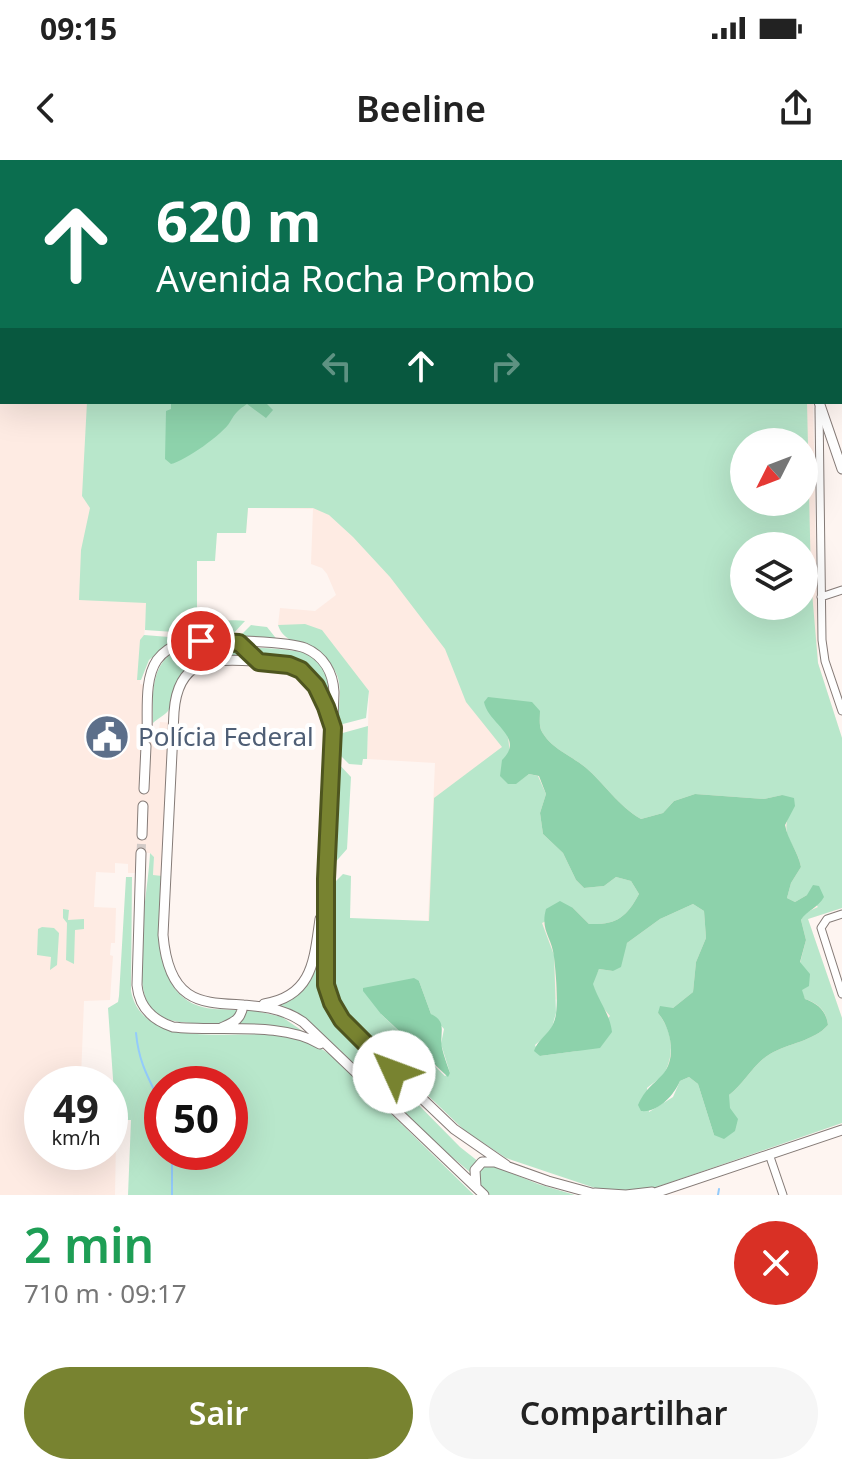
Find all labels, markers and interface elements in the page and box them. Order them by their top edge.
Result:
text: 09:15 [40,8,117,49]
text: Beeline [356,84,486,133]
icon: back [24,86,68,130]
icon: share [774,86,818,130]
text: 620 m [156,182,321,258]
icon: ahead [24,192,128,296]
text: Avenida Rocha Pombo [156,254,535,303]
icon: left [315,344,359,388]
icon: ahead [399,344,443,388]
icon: right [483,344,527,388]
north arrow [730,428,818,516]
map controls [730,428,818,620]
button: layers [730,532,818,620]
pin [167,607,235,675]
icon: arrive [179,619,223,663]
public building icon: Polícia Federal [83,713,131,761]
place label: Polícia Federal [138,718,314,754]
position arrow [352,1030,436,1114]
speed limit sign: 50 [144,1066,248,1170]
text: 49 [53,1080,99,1135]
text: km/h [51,1124,101,1151]
text: 2 min [24,1212,154,1277]
button: close [734,1221,818,1305]
text: 710 m · 09:17 [24,1275,187,1311]
button: Sair [24,1367,413,1459]
button: Compartilhar [429,1367,818,1459]

